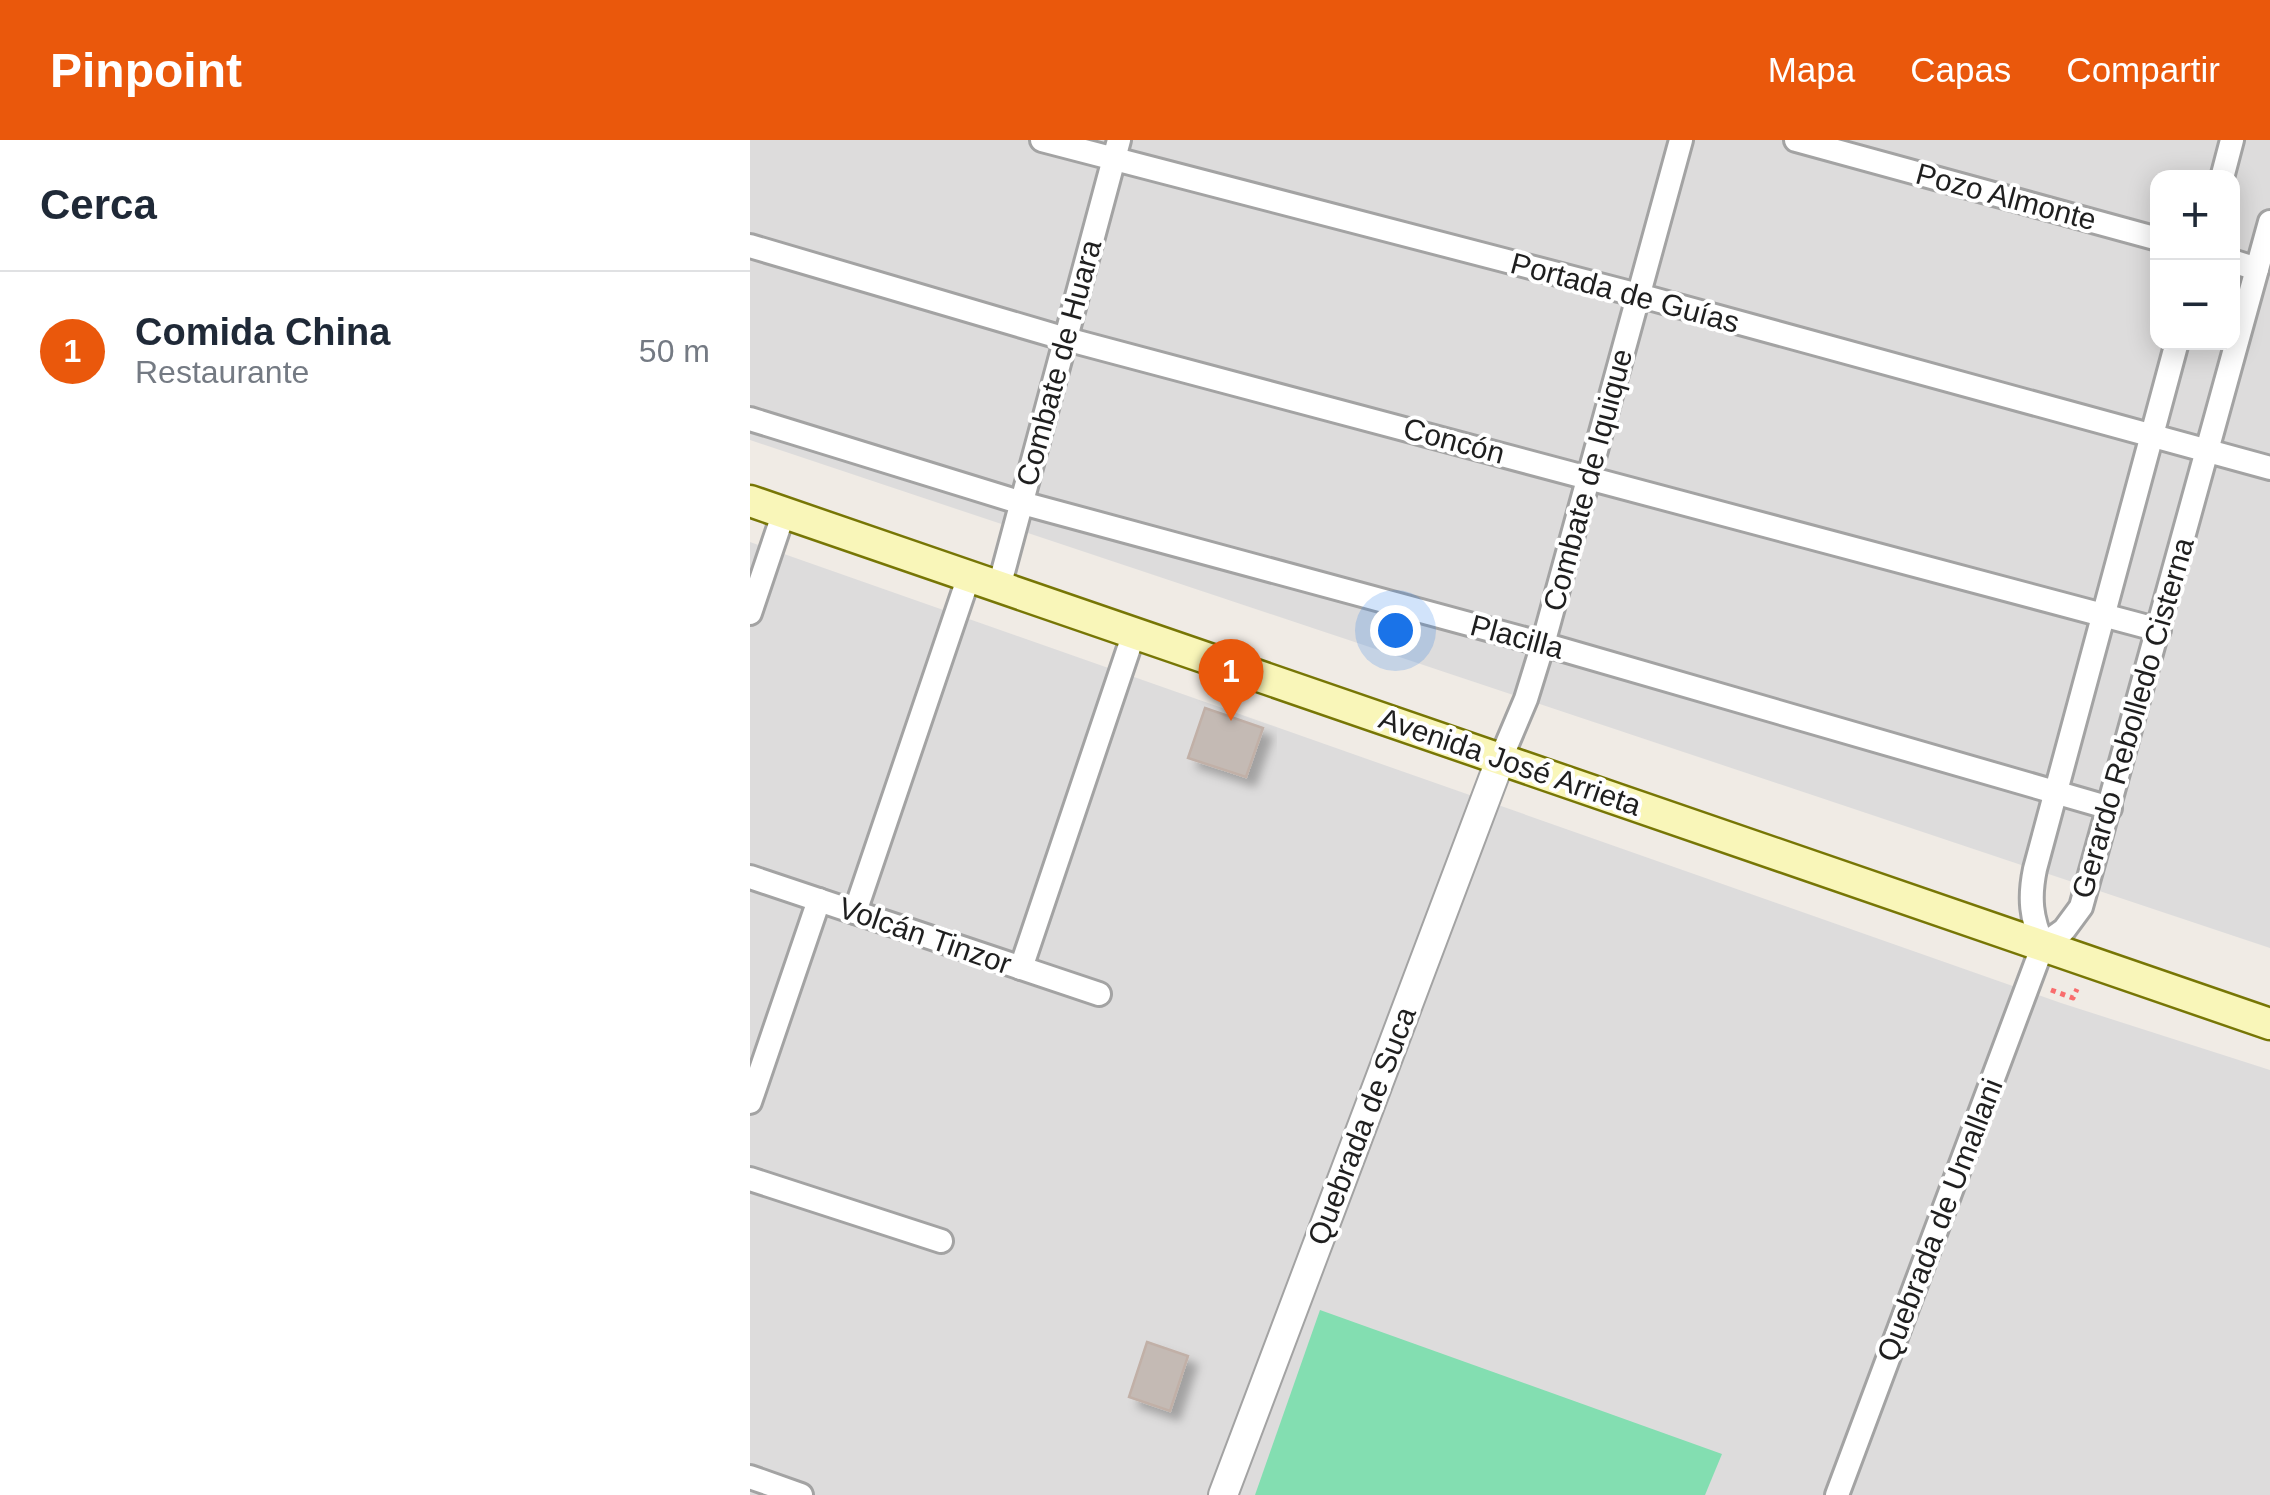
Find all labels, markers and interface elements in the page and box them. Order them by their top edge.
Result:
text: Pinpoint [50,44,242,97]
text: Mapa [1768,50,1855,89]
text: Capas [1910,50,2011,89]
text: Compartir [2066,50,2220,89]
street label: Pozo Almonte [1912,157,2100,236]
map controls [2150,170,2240,350]
button: + [2150,170,2240,260]
text: Cerca [40,181,157,228]
street label: Combate de Huara [1010,236,1107,490]
street label: Portada de Guías [1507,246,1743,339]
button: − [2150,260,2240,350]
text: Comida China [135,311,390,353]
text: 1 [64,333,81,369]
text: 50 m [639,333,710,369]
street label: Combate de Iquique [1537,345,1638,615]
text: Restaurante [135,354,309,390]
street label: Concón [1400,411,1508,470]
street label: Gerardo Rebolledo Cisterna [2065,533,2200,902]
your location [1370,605,1421,656]
street label: Placilla [1467,608,1568,665]
pin: 1 [1198,638,1264,721]
street label: Avenida José Arrieta [1375,701,1646,822]
street label: Volcán Tinzor [835,891,1016,980]
street label: Quebrada de Suca [1301,1002,1422,1249]
street label: Quebrada de Umallani [1870,1074,2009,1366]

